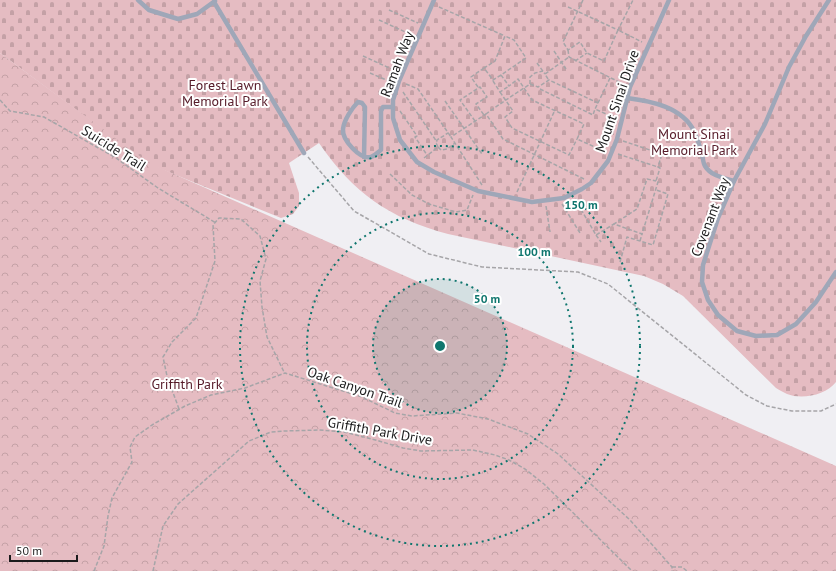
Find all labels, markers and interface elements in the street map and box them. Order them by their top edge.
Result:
street label: Ramah Way [376,28,418,99]
street label: Mount Sinai Drive [591,48,643,154]
park label: Forest Lawn Memorial Park [182,76,268,110]
street label: Suicide Trail [78,121,150,175]
park label: Mount Sinai Memorial Park [651,125,737,159]
street label: Covenant Way [687,174,734,259]
text: 150 m [564,197,598,212]
text: 100 m [517,244,551,259]
text: 50 m [474,291,500,306]
centre of rings [433,339,447,353]
street label: Oak Canyon Trail [305,362,405,412]
park label: Griffith Park [152,375,223,393]
street label: Griffith Park Drive [326,413,434,449]
scale bar [10,537,77,563]
text: 50 m [16,543,42,558]

